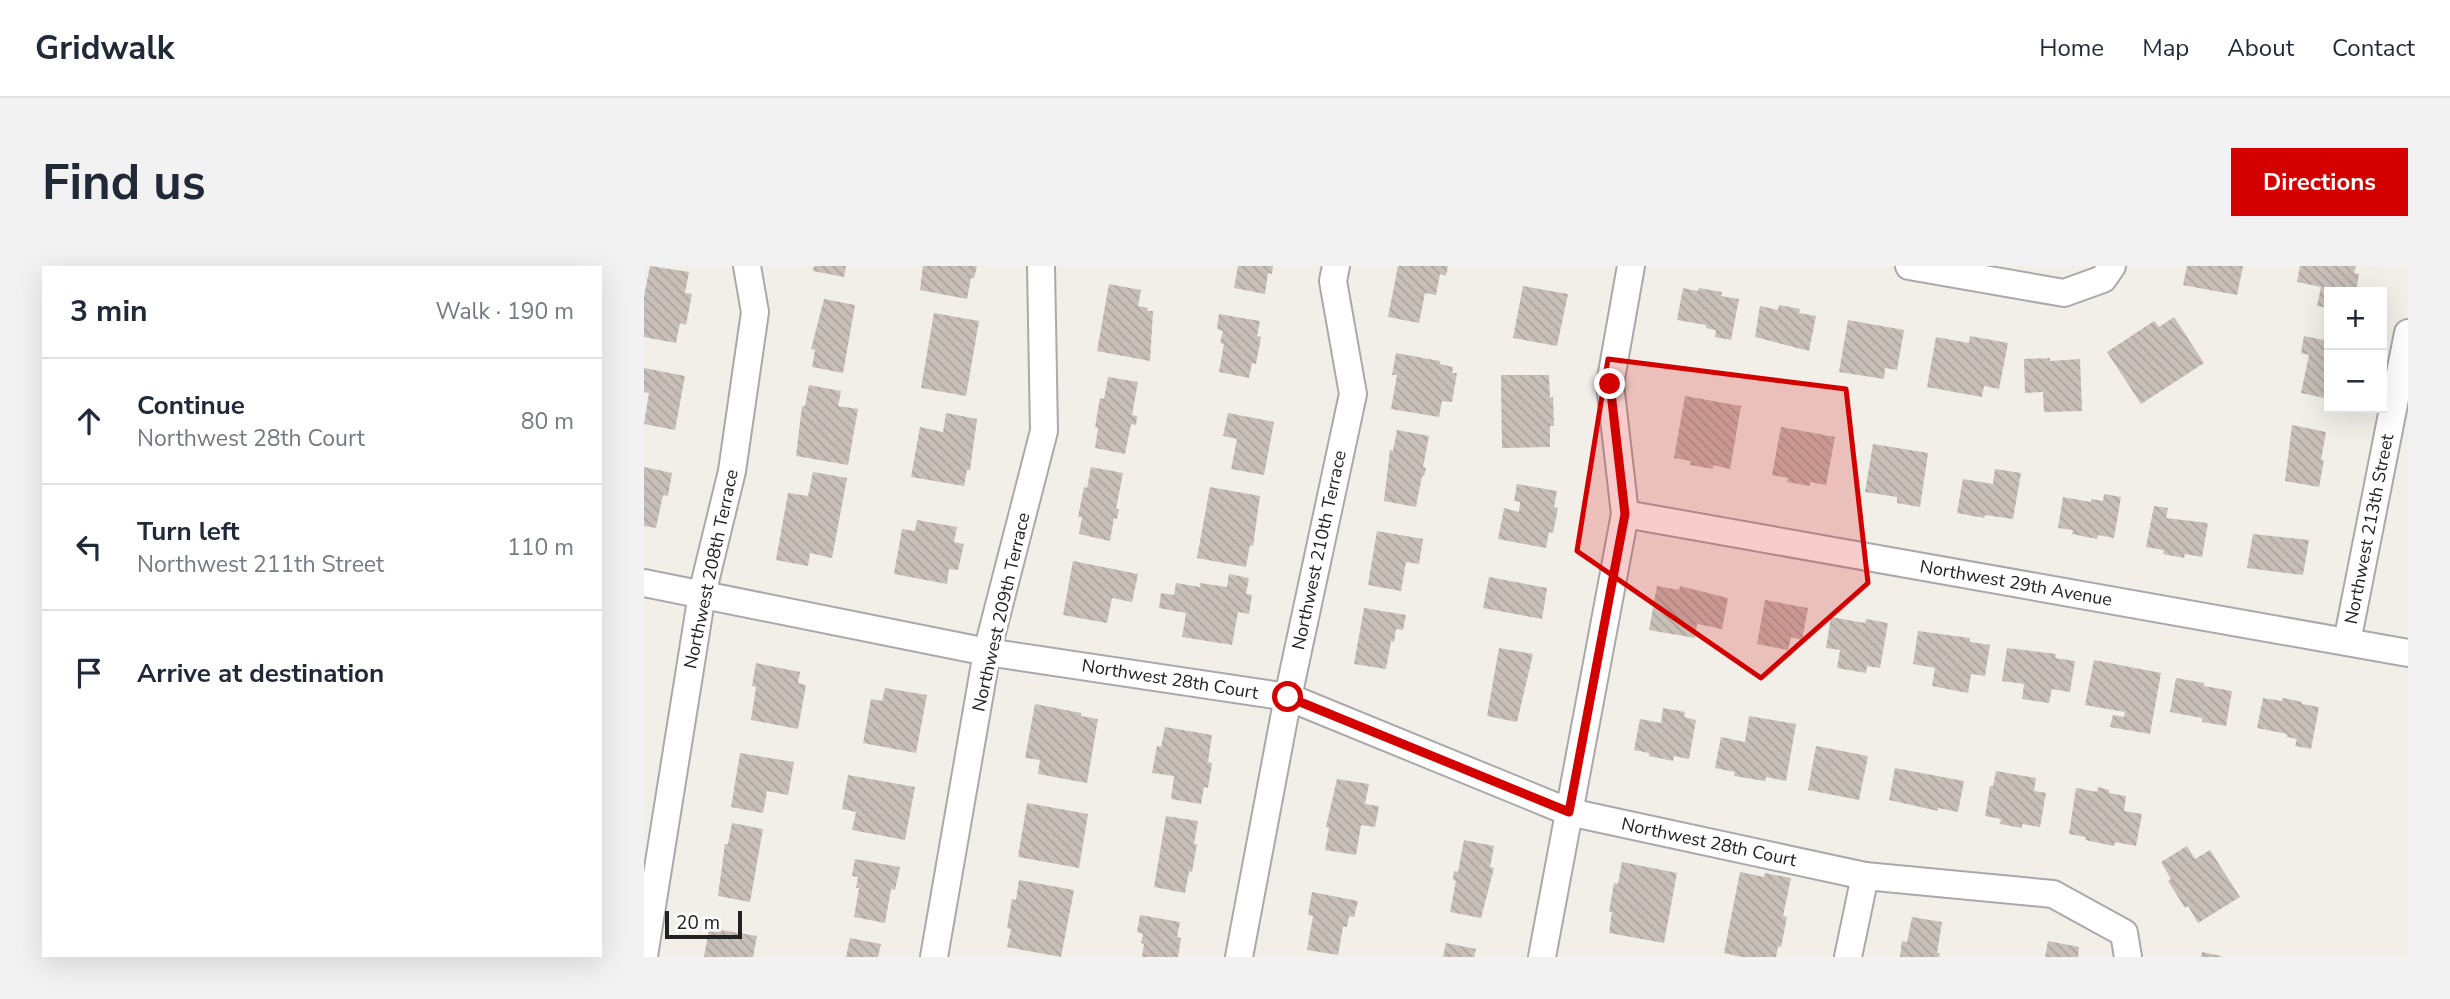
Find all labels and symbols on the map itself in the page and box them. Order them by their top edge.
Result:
route end [1594,368,1625,399]
street label: Northwest 213th Street [2339,431,2399,626]
street label: Northwest 210th Terrace [1286,448,1352,652]
street label: Northwest 208th Terrace [678,467,744,671]
street label: Northwest 209th Terrace [966,510,1036,714]
street label: Northwest 29th Avenue [1918,554,2114,612]
street label: Northwest 28th Court [1080,653,1261,705]
route start [1272,681,1303,712]
street label: Northwest 28th Court [1619,812,1799,872]
scale bar [665,908,742,940]

